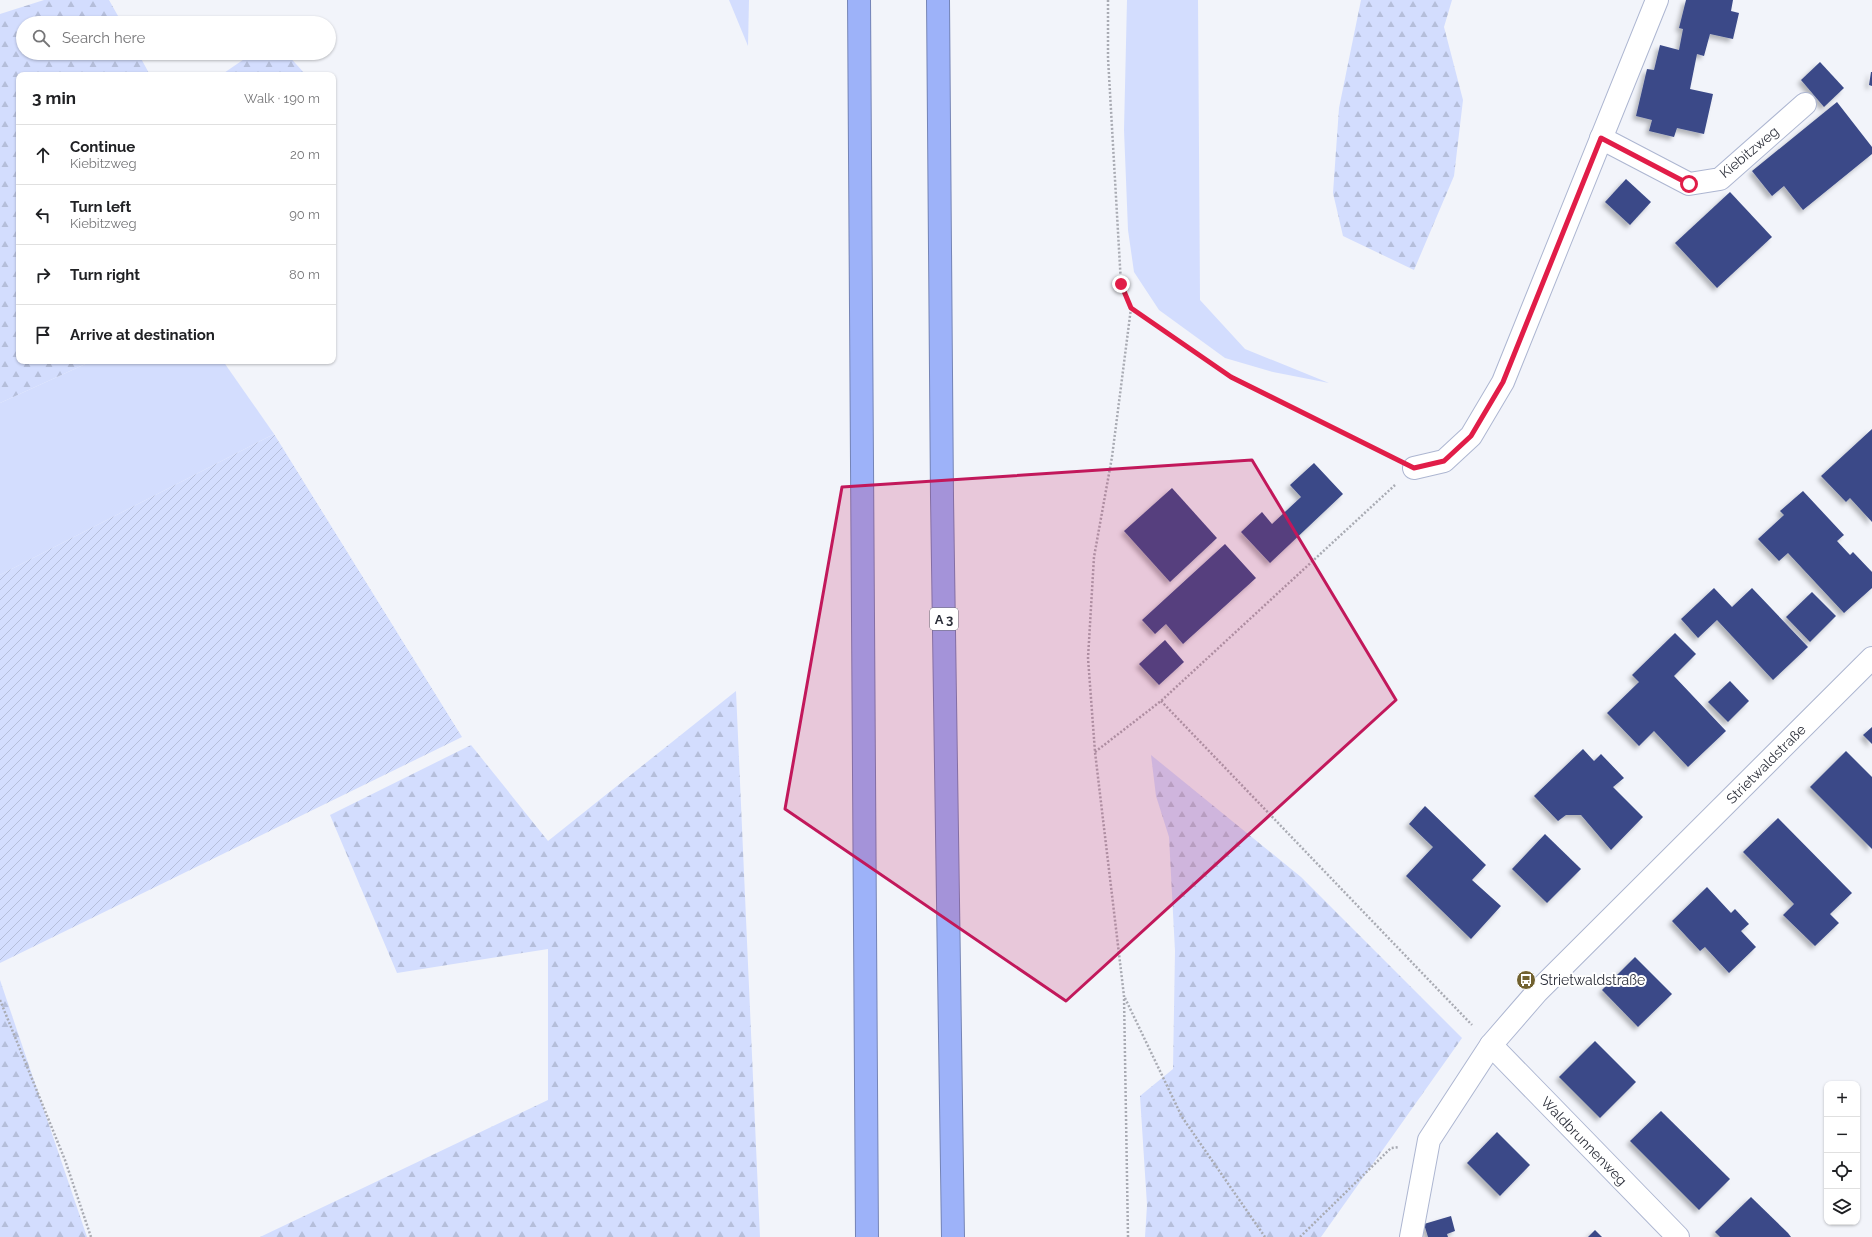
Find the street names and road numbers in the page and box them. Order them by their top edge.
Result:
street label: Kiebitzweg [1716,123,1782,181]
road number: A 3 [930,608,958,630]
street label: Strietwaldstraße [1723,721,1809,807]
street label: Waldbrunnenweg [1538,1094,1630,1188]

